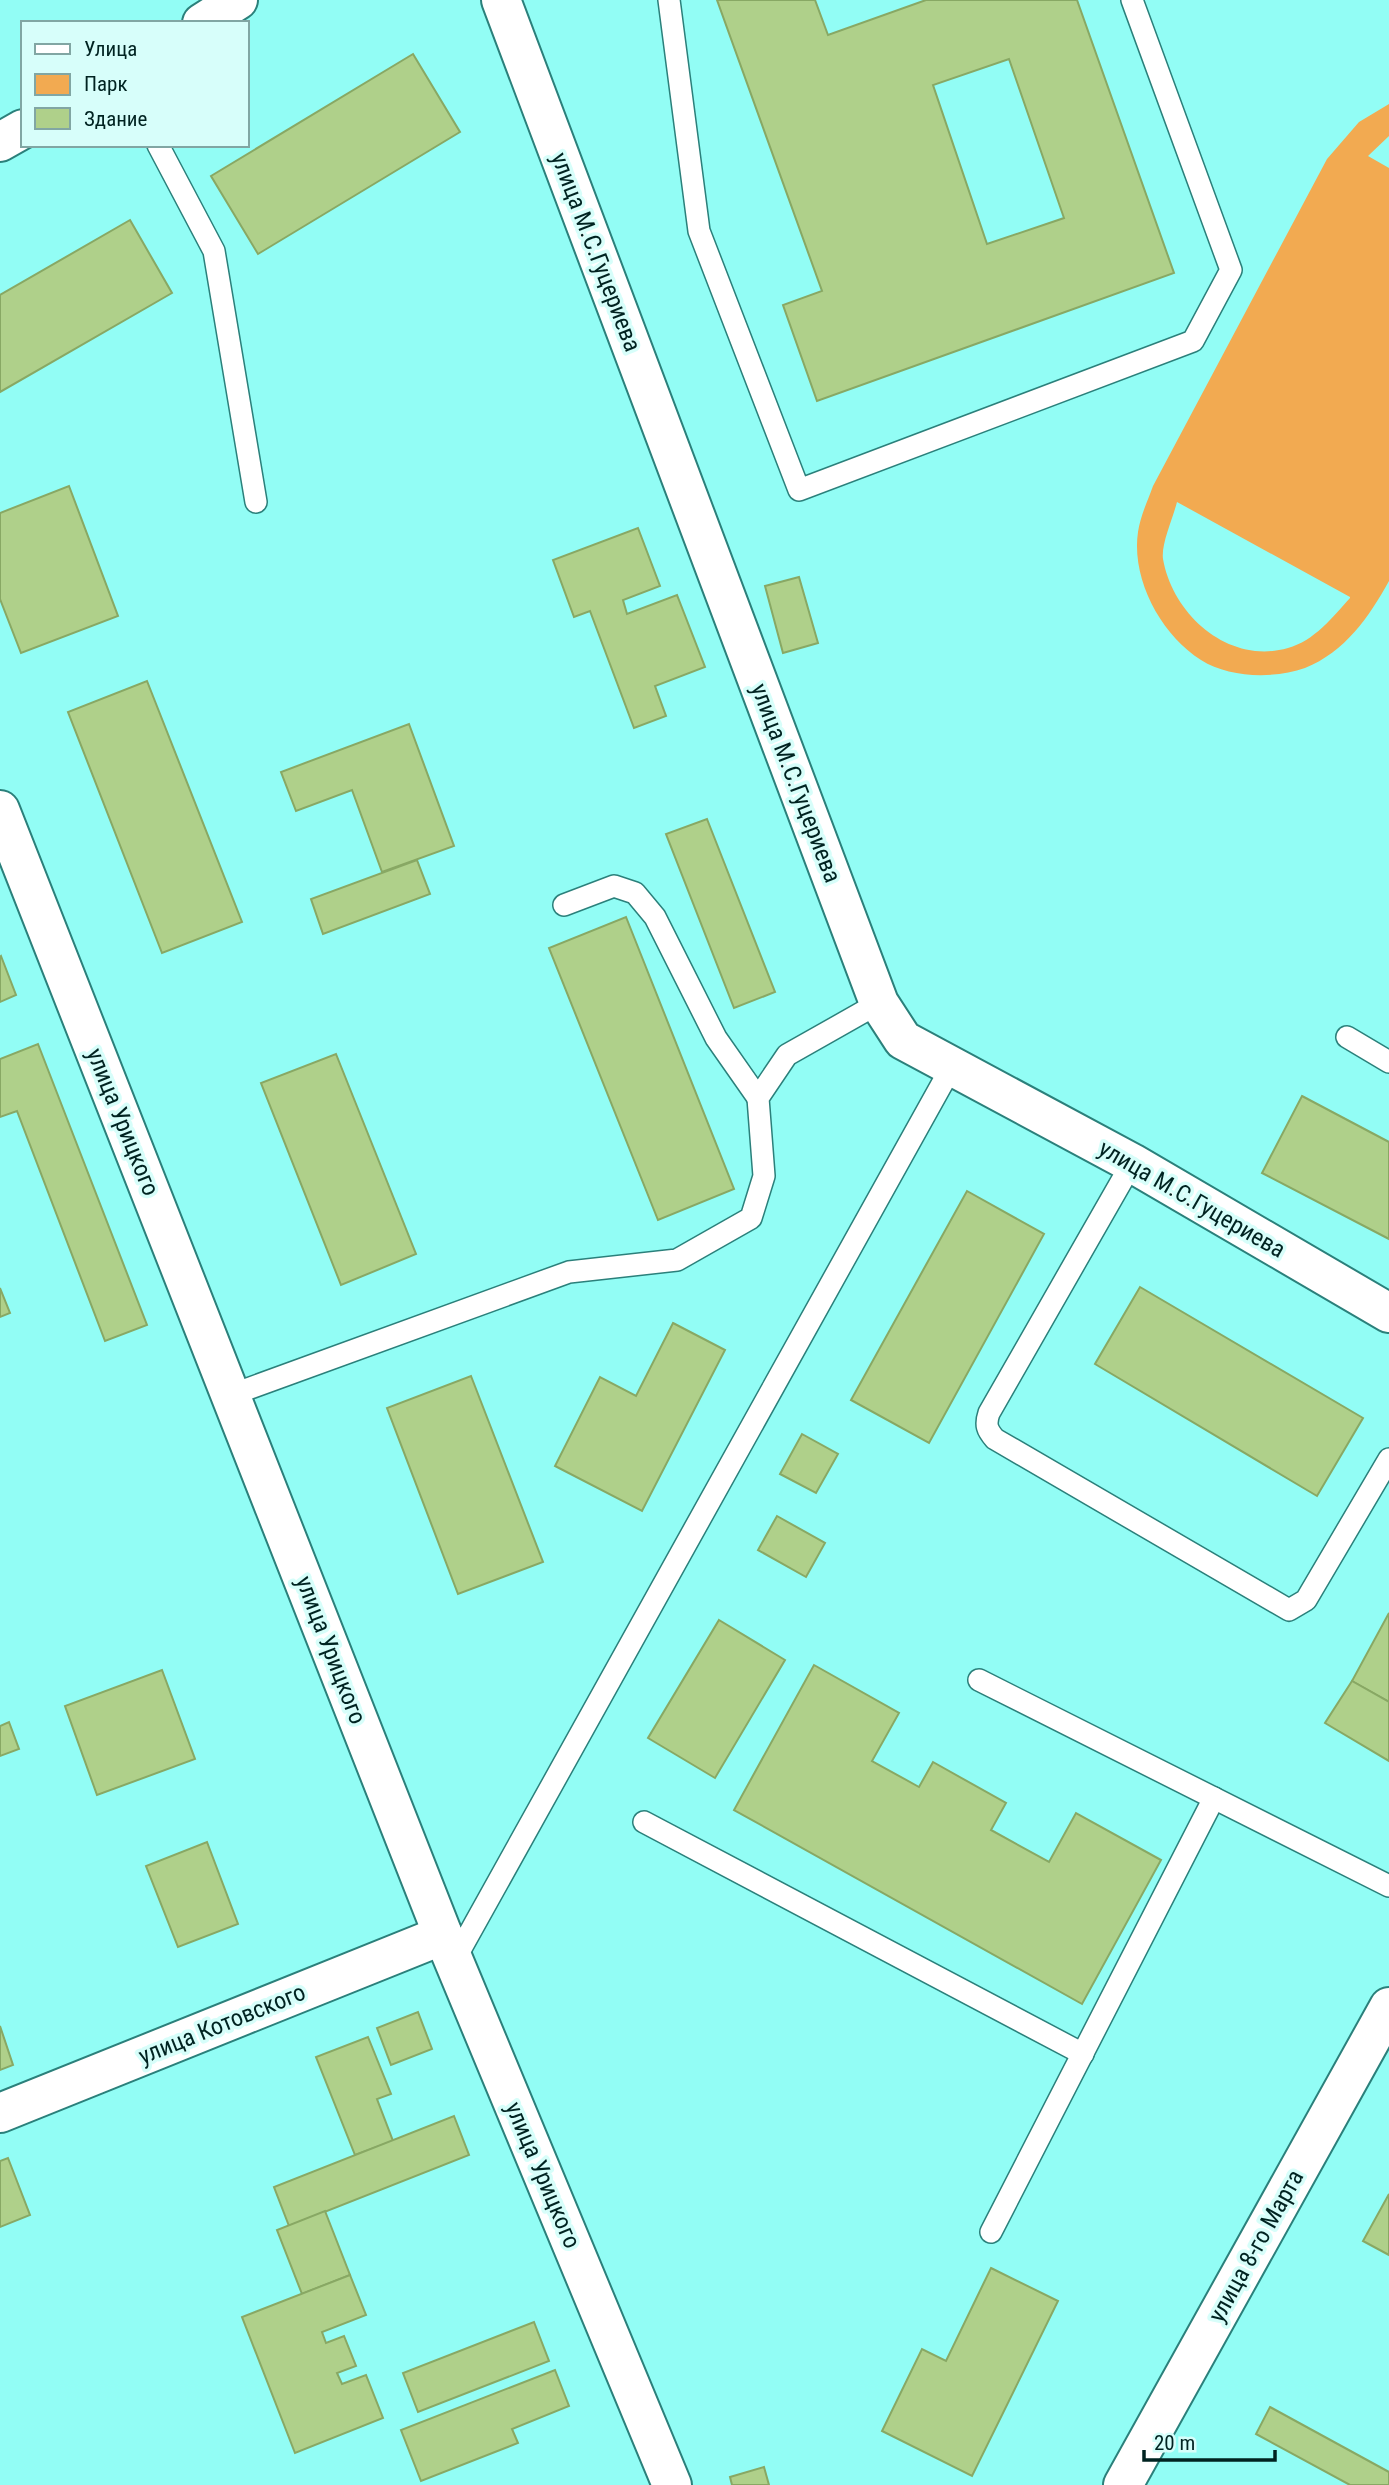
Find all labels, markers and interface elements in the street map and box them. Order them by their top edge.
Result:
legend [21,21,248,147]
text: Улица [84,37,137,61]
text: Парк [84,72,128,96]
text: Здание [84,107,148,131]
street label: улица М.С.Гуцериева [545,149,647,355]
street label: улица М.С.Гуцериева [745,680,847,886]
street label: улица Урицкого [81,1044,165,1200]
street label: улица М.С.Гуцериева [1094,1134,1290,1264]
street label: улица Урицкого [290,1572,372,1728]
street label: улица Котовского [134,1978,310,2070]
street label: улица Урицкого [500,2098,586,2252]
street label: улица 8-го Марта [1203,2165,1309,2327]
scale bar [1144,2418,1275,2462]
text: 20 m [1154,2431,1195,2455]

